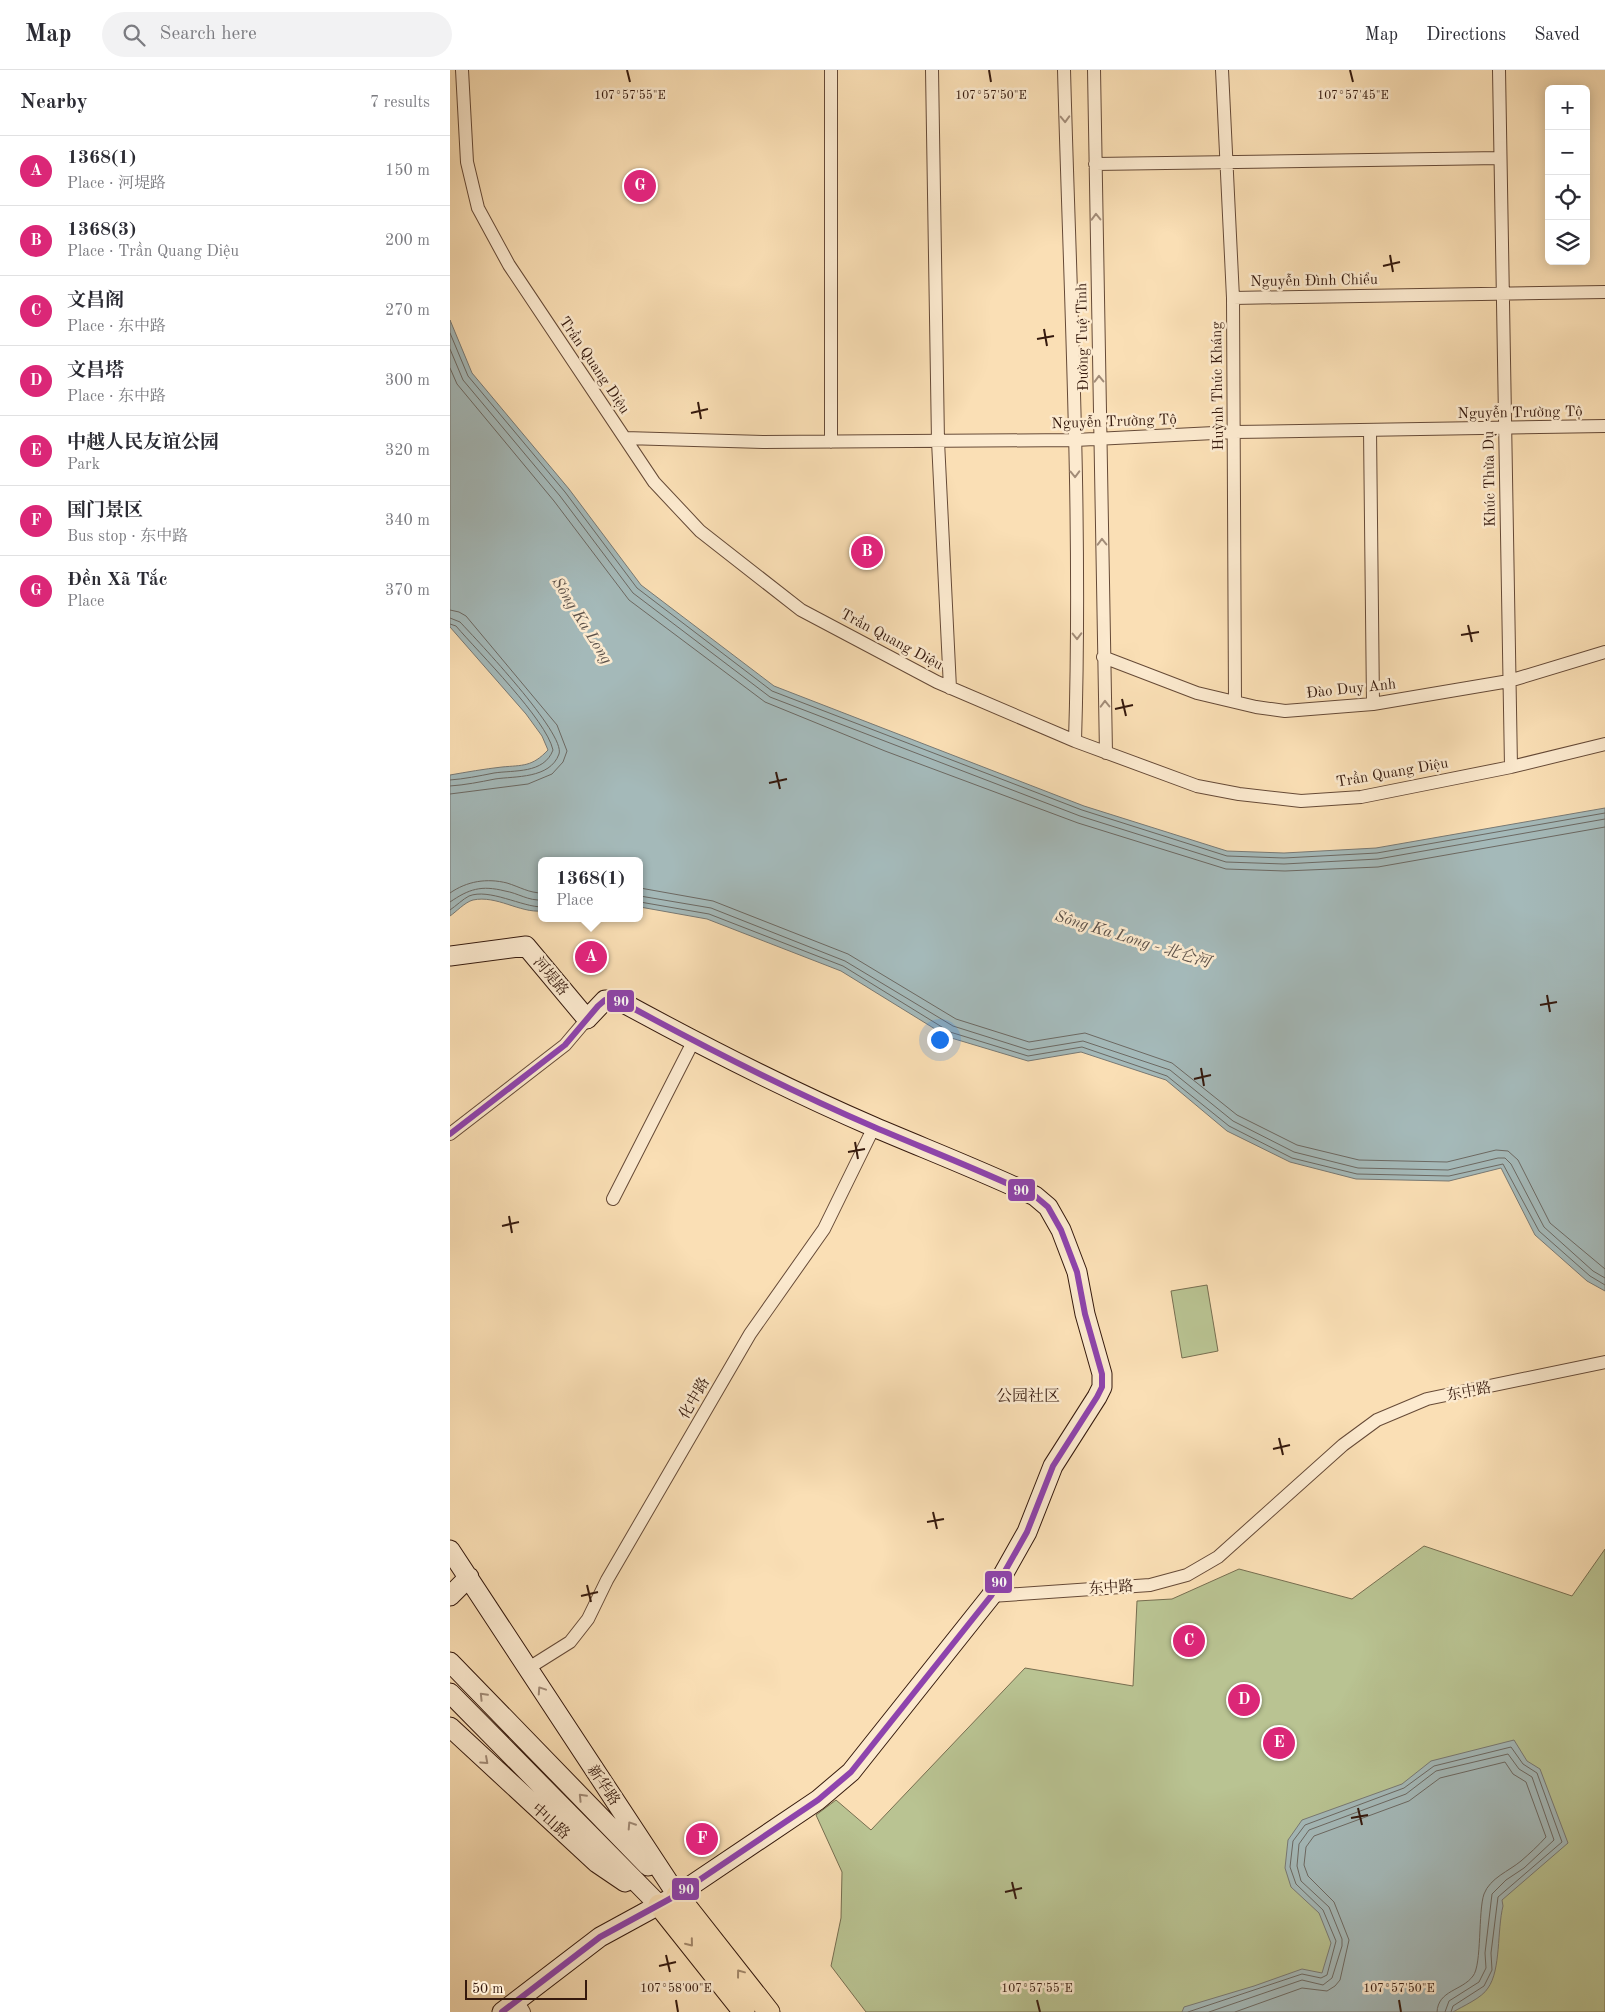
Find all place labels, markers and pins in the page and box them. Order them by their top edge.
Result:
pin: G [624,167,656,205]
pin: B [851,533,883,571]
pin: A [575,938,607,976]
pin: C [1173,1622,1205,1660]
pin: D [1228,1681,1260,1719]
pin: E [1263,1724,1295,1762]
pin: F [686,1820,718,1858]

